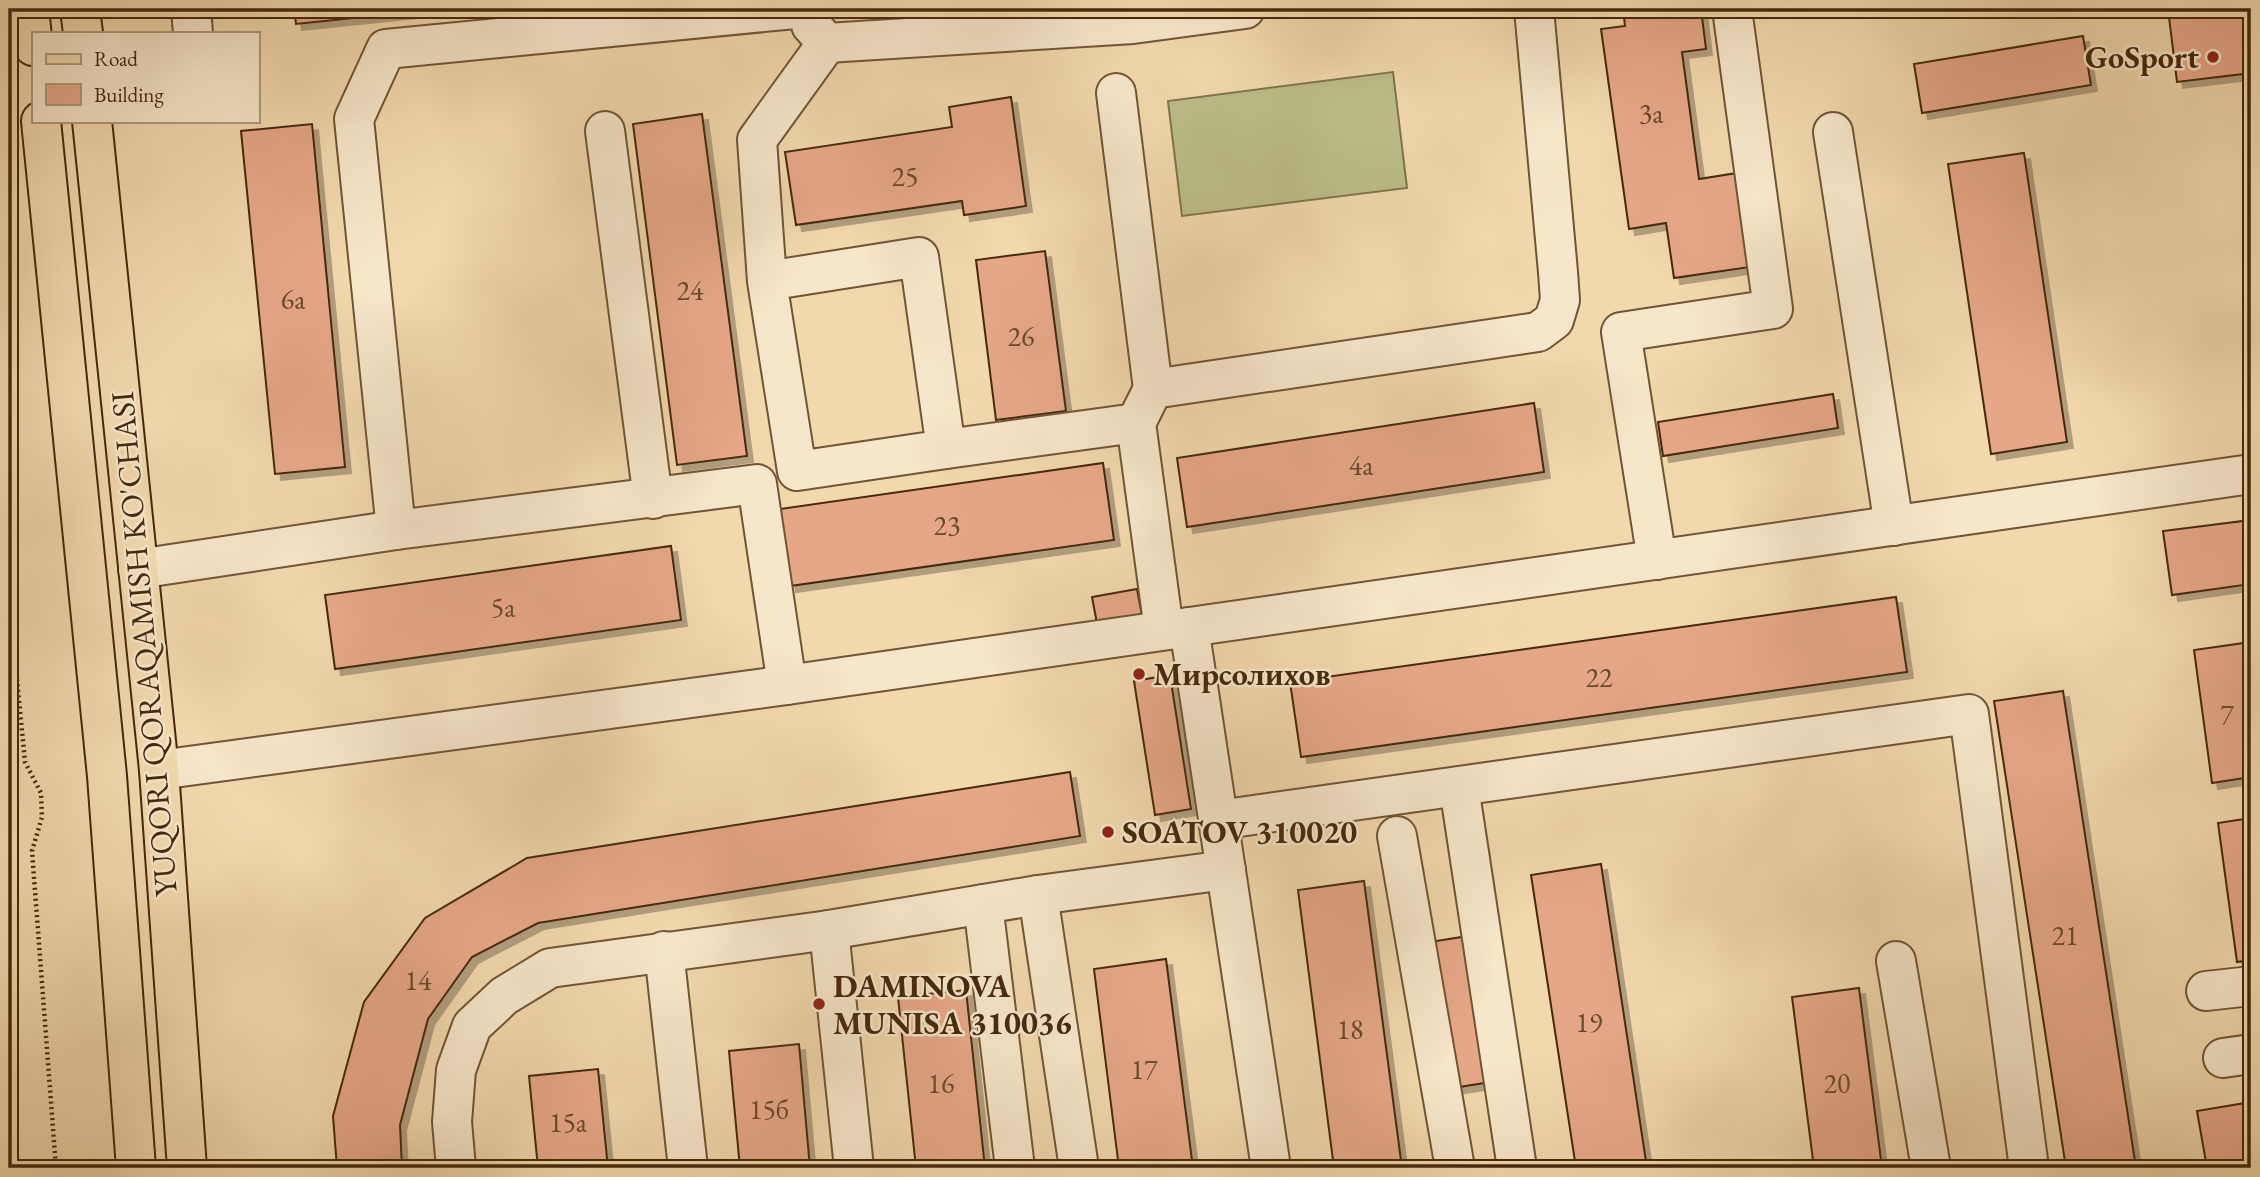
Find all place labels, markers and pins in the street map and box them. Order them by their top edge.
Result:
place label: GoSport [2085,36,2199,78]
marker: GoSport [2205,49,2221,65]
place label: Мирсолихов [1153,653,1330,695]
marker: Мирсолихов [1131,666,1147,682]
place label: SOATOV 310020 [1122,811,1357,853]
marker: SOATOV 310020 [1100,824,1116,840]
place label: DAMINOVA MUNISA 310036 [833,965,1072,1044]
marker: DAMINOVA MUNISA 310036 [811,996,827,1012]

